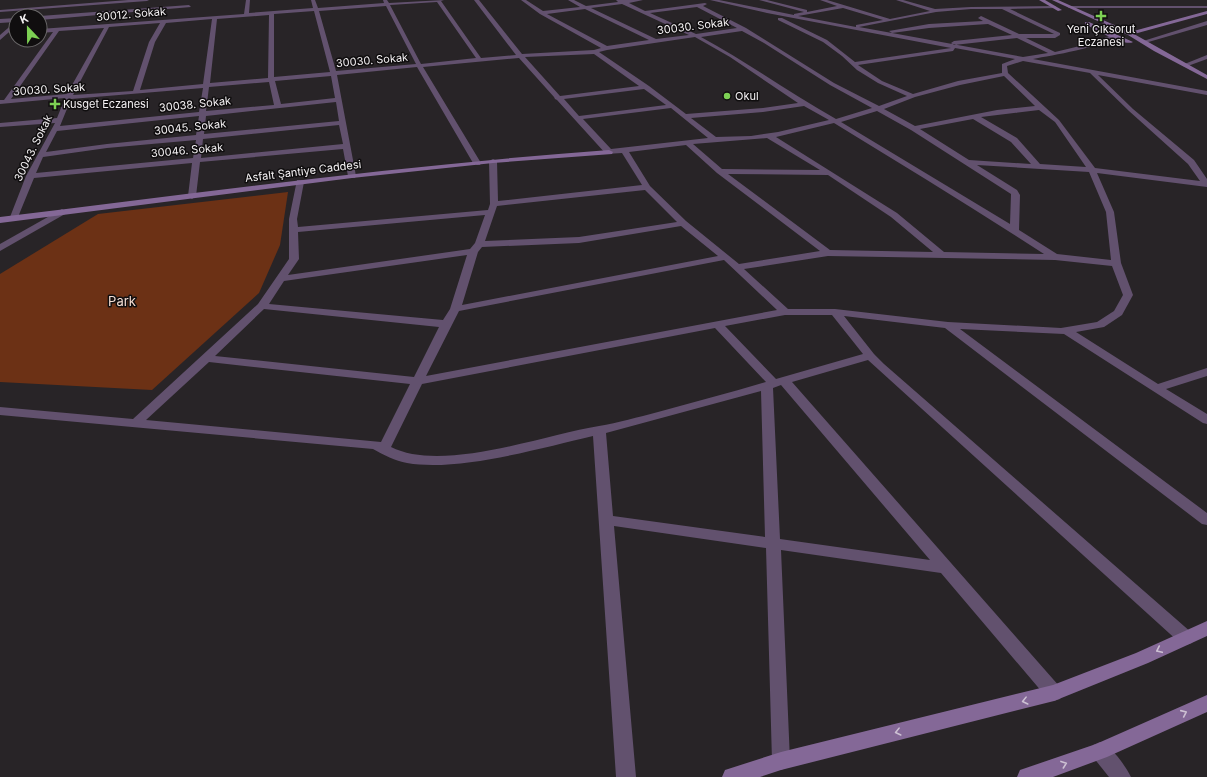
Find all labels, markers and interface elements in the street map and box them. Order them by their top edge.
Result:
street label: 30012. Sokak [96,4,166,24]
north arrow [8,8,48,48]
text: K [18,11,31,27]
marker: Yeni Çıksorut Eczanesi [1096,11,1106,21]
street label: 30030. Sokak [656,15,730,37]
place label: Yeni Çıksorut Eczanesi [1067,22,1136,49]
street label: 30030. Sokak [335,50,409,70]
street label: 30030. Sokak [12,79,86,99]
place label: Okul [735,89,759,103]
marker: Okul [722,91,732,101]
street label: 30038. Sokak [158,93,232,115]
place label: Kusget Eczanesi [63,97,149,111]
marker: Kusget Eczanesi [50,99,60,109]
street label: 30043. Sokak [11,112,55,184]
street label: 30045. Sokak [153,116,227,138]
street label: 30046. Sokak [150,140,224,160]
street label: Asfalt Şantiye Caddesi [244,157,362,185]
park label: Park [108,293,136,309]
one-way arrow [1156,645,1164,653]
one-way arrow [1021,696,1028,705]
one-way arrow [1180,710,1187,718]
one-way arrow [895,727,902,736]
one-way arrow [1060,760,1067,768]

